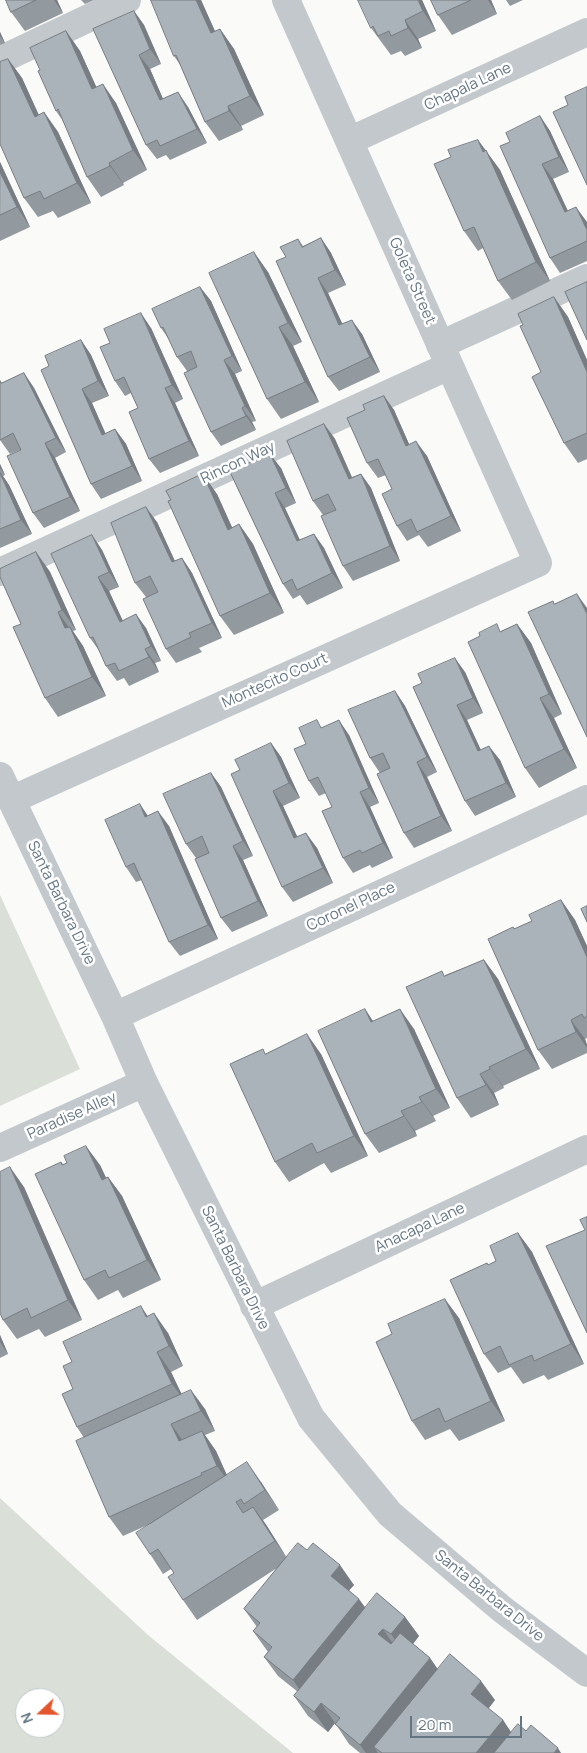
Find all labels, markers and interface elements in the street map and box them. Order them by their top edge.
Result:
street label: Chapala Lane [422,59,514,115]
street label: Goleta Street [385,235,439,327]
street label: Rincon Way [198,438,278,488]
street label: Montecito Court [219,650,331,712]
street label: Santa Barbara Drive [23,838,99,968]
street label: Coronel Place [304,879,398,935]
street label: Paradise Alley [25,1088,119,1144]
street label: Anacapa Lane [372,1199,468,1257]
street label: Santa Barbara Drive [197,1203,273,1333]
street label: Santa Barbara Drive [431,1546,547,1646]
north arrow [15,1688,65,1738]
scale bar [412,1706,524,1738]
text: N [16,1710,37,1726]
text: 20 m [418,1714,451,1735]

